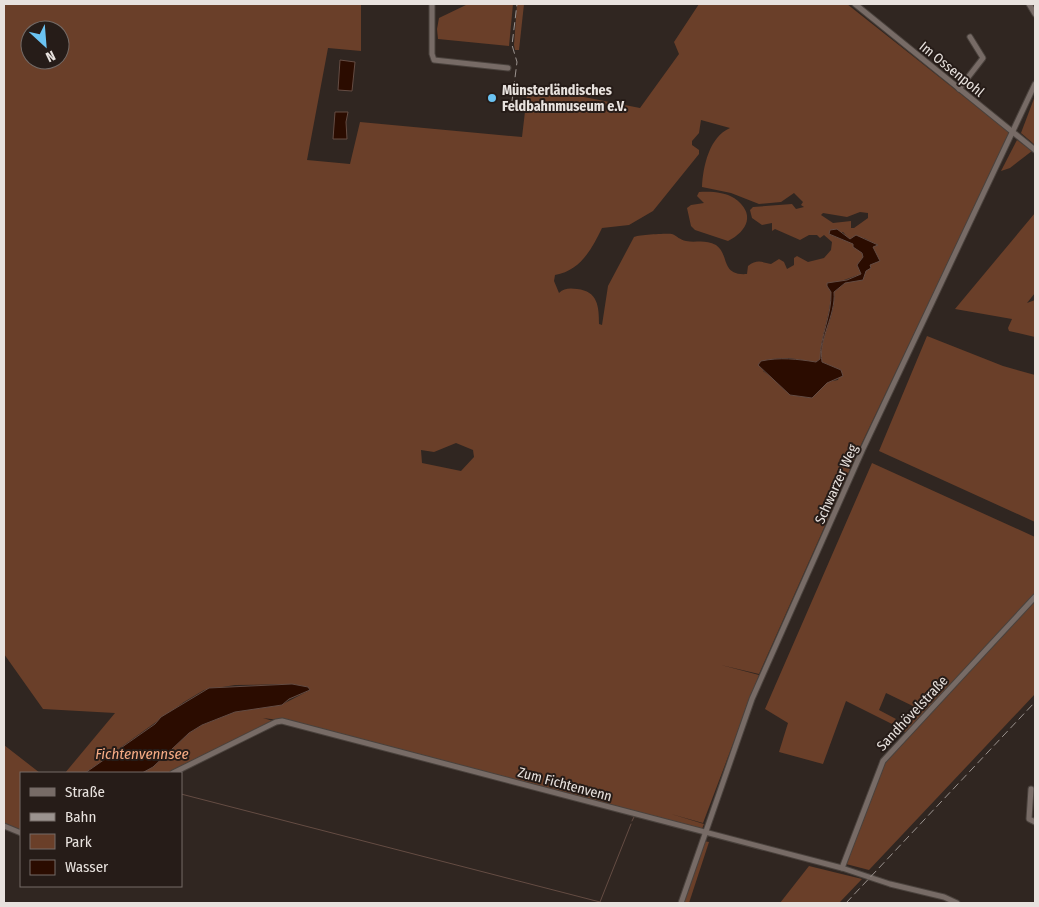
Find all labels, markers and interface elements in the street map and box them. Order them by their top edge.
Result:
north arrow [20,20,70,70]
street label: Im Ossenpohl [916,38,988,101]
text: N [43,47,58,66]
place label: Münsterländisches Feldbahnmuseum e.V. [502,82,627,115]
marker: Münsterländisches Feldbahnmuseum e.V. [486,92,498,104]
street label: Schwarzer Weg [811,441,862,527]
street label: Sandhövelstraße [873,672,952,754]
water label: Fichtenvennsee [95,745,189,763]
street label: Zum Fichtenvenn [516,764,614,805]
legend [20,772,182,887]
text: Straße [65,783,105,801]
text: Bahn [65,808,96,826]
text: Park [65,833,92,851]
text: Wasser [65,858,109,876]

